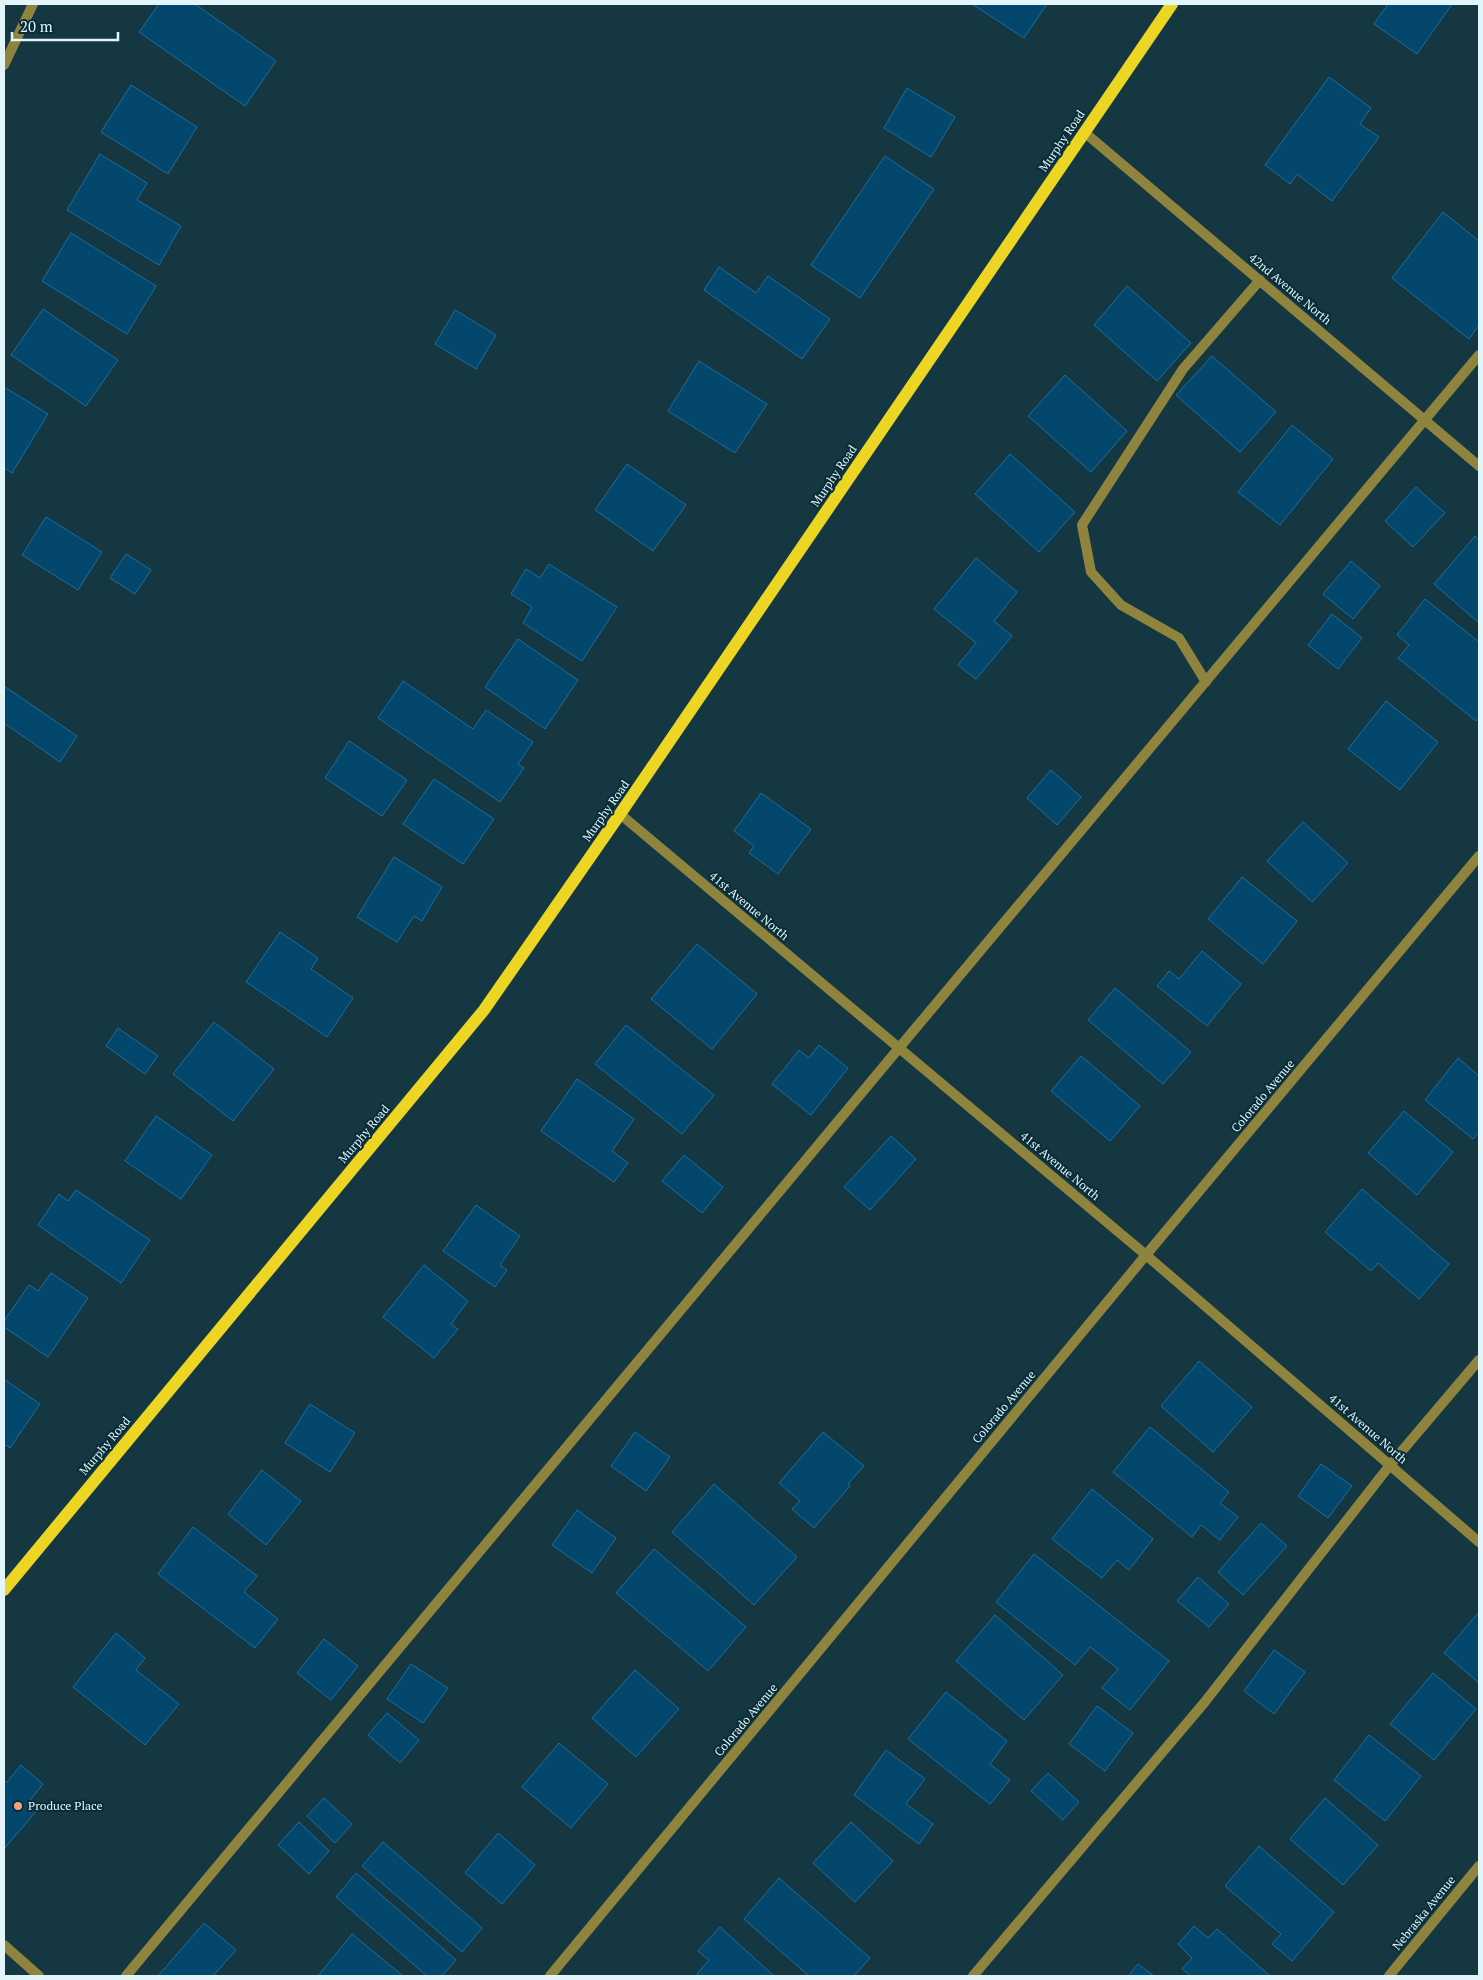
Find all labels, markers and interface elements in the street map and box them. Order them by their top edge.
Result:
scale bar [12,10,119,42]
text: 20 m [20,16,53,36]
street label: Murphy Road [1035,107,1088,175]
street label: 42nd Avenue North [1246,250,1335,327]
street label: Murphy Road [807,442,860,510]
street label: Murphy Road [579,777,632,844]
street label: 41st Avenue North [707,868,792,943]
street label: Colorado Avenue [1228,1056,1297,1135]
street label: Murphy Road [335,1101,393,1166]
street label: 41st Avenue North [1018,1128,1103,1203]
street label: Colorado Avenue [969,1367,1038,1446]
street label: 41st Avenue North [1326,1391,1411,1467]
street label: Murphy Road [76,1413,134,1478]
street label: Colorado Avenue [711,1680,780,1759]
place label: Produce Place [28,1798,103,1813]
marker: Produce Place [12,1800,24,1812]
street label: Nebraska Avenue [1389,1872,1458,1953]

